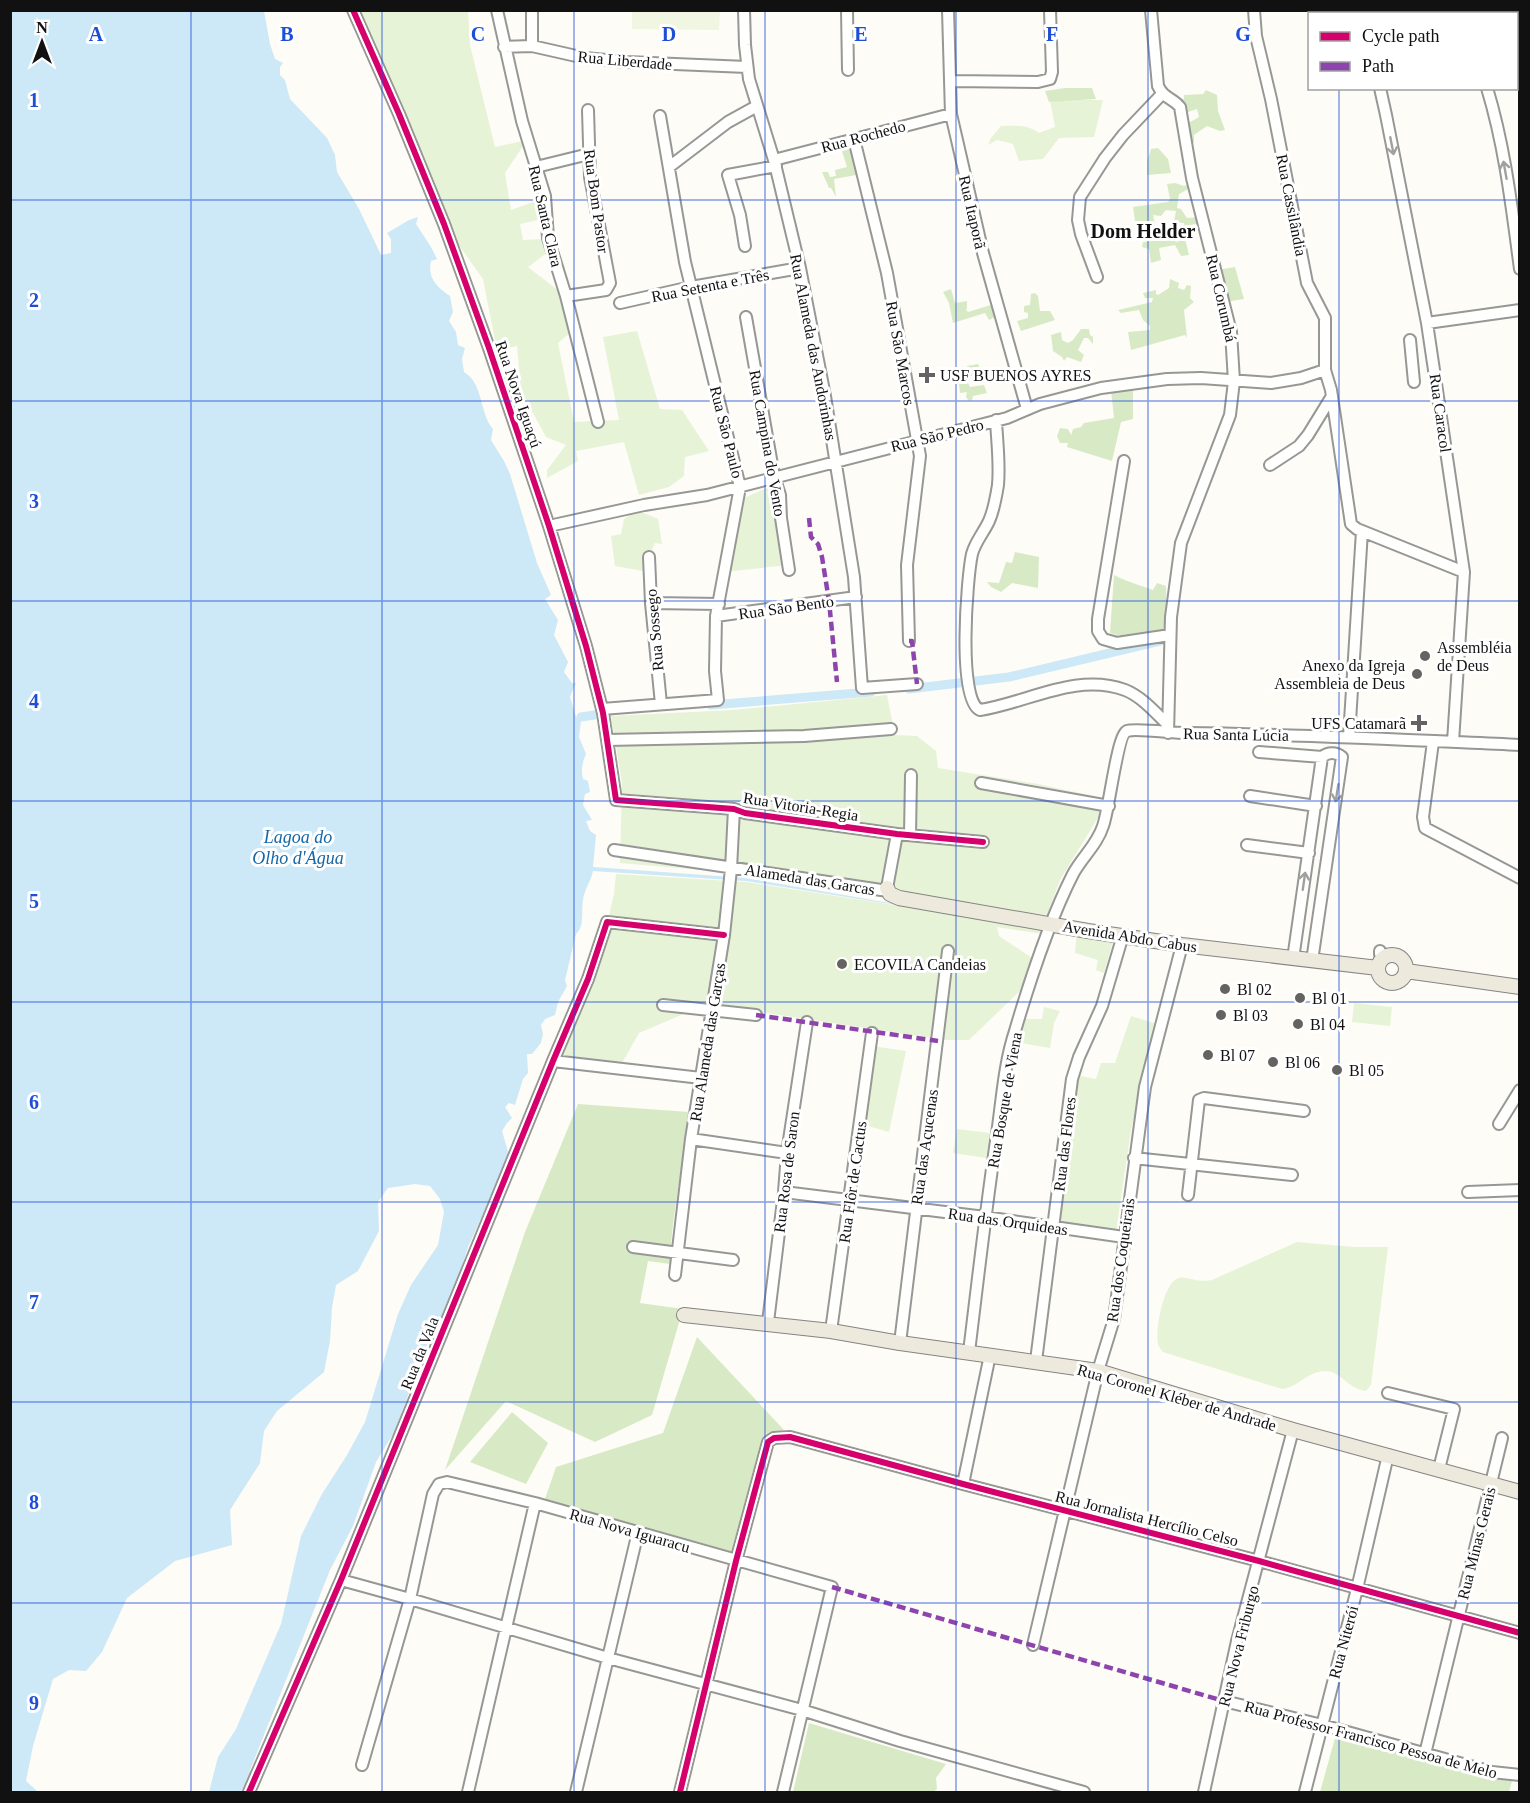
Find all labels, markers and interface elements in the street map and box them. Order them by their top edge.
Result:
north arrow [12,12,72,72]
legend [1308,12,1518,90]
text: N [36,19,48,36]
text: A [89,23,104,45]
text: B [280,23,294,45]
text: C [471,23,485,45]
text: D [662,23,676,45]
text: E [854,23,868,45]
text: F [1046,23,1058,45]
text: G [1235,23,1251,45]
text: Cycle path [1362,26,1439,46]
street label: Rua Liberdade [577,48,673,73]
text: Path [1362,56,1394,76]
text: 1 [29,89,39,111]
street label: Rua Rochedo [819,117,907,156]
one-way arrow [1387,135,1398,155]
street label: Rua Bom Pastor [581,148,612,255]
street label: Rua Cassilândia [1273,153,1310,258]
one-way arrow [1499,161,1510,180]
street label: Rua Santa Clara [526,164,565,269]
street label: Rua Itaporã [955,174,989,251]
district label: Dom Helder [1091,220,1196,242]
street label: Rua Alameda das Andorinhas [787,252,840,442]
street label: Rua Corumbá [1203,253,1240,344]
street label: Rua Setenta e Três [650,266,770,305]
text: 2 [29,289,39,311]
street label: Rua São Marcos [883,300,918,407]
street label: Rua Nova Iguaçú [491,338,545,450]
marker: USF BUENOS AYRES [918,366,936,384]
place label: USF BUENOS AYRES [940,367,1091,384]
street label: Rua Campina do Vento [745,368,789,518]
street label: Rua Caracol [1427,373,1455,454]
street label: Rua São Paulo [707,384,746,480]
street label: Rua São Pedro [889,416,985,455]
text: 3 [29,490,39,512]
street label: Rua Sossego [642,588,668,672]
street label: Rua São Bento [737,592,835,623]
place label: Assembléia de Deus [1437,639,1512,674]
marker: Assembléia de Deus [1418,649,1432,663]
place label: Anexo da Igreja Assembleia de Deus [1274,657,1405,692]
marker: Anexo da Igreja Assembleia de Deus [1410,667,1424,681]
text: 4 [29,690,39,712]
marker: UFS Catamarã [1410,714,1428,732]
place label: UFS Catamarã [1311,715,1406,732]
street label: Rua Santa Lúcia [1183,725,1289,744]
one-way arrow [1332,782,1343,802]
street label: Rua Vitoria-Regia [742,789,860,825]
water label: Lagoa do Olho d'Água [252,827,344,868]
street label: Alameda das Garcas [744,861,876,898]
one-way arrow [1299,872,1310,892]
text: 5 [29,890,39,912]
street label: Avenida Abdo Cabus [1062,917,1198,956]
place label: ECOVILA Candeias [854,956,986,973]
marker: ECOVILA Candeias [835,957,849,971]
street label: Rua Alameda das Garças [687,962,729,1123]
place label: Bl 02 [1237,981,1272,998]
marker: Bl 02 [1218,982,1232,996]
place label: Bl 01 [1312,990,1347,1007]
marker: Bl 01 [1293,991,1307,1005]
place label: Bl 03 [1233,1007,1268,1024]
marker: Bl 03 [1214,1008,1228,1022]
place label: Bl 04 [1310,1016,1345,1033]
marker: Bl 04 [1291,1017,1305,1031]
street label: Rua Bosque de Viena [984,1031,1026,1170]
place label: Bl 07 [1220,1047,1255,1064]
marker: Bl 07 [1201,1048,1215,1062]
place label: Bl 06 [1285,1054,1320,1071]
marker: Bl 06 [1266,1055,1280,1069]
place label: Bl 05 [1349,1062,1384,1079]
marker: Bl 05 [1330,1063,1344,1077]
street label: Rua das Açucenas [908,1088,942,1206]
text: 6 [29,1091,39,1113]
street label: Rua das Flores [1050,1096,1079,1192]
street label: Rua Rosa de Saron [771,1110,802,1234]
street label: Rua Flôr de Cactus [836,1120,869,1244]
street label: Rua dos Coqueirais [1103,1197,1139,1323]
street label: Rua das Orquideas [947,1205,1069,1239]
text: 7 [29,1291,39,1313]
street label: Rua da Vala [397,1314,442,1392]
street label: Rua Coronel Kléber de Andrade [1075,1361,1278,1434]
street label: Rua Minas Gerais [1454,1485,1499,1601]
street label: Rua Jornalista Hercílio Celso [1054,1488,1240,1549]
text: 8 [29,1491,39,1513]
street label: Rua Nova Iguaracu [567,1505,692,1557]
street label: Rua Nova Friburgo [1215,1584,1263,1709]
street label: Rua Niterói [1326,1603,1362,1681]
text: 9 [29,1692,39,1714]
street label: Rua Professor Francisco Pessoa de Melo [1243,1698,1499,1781]

